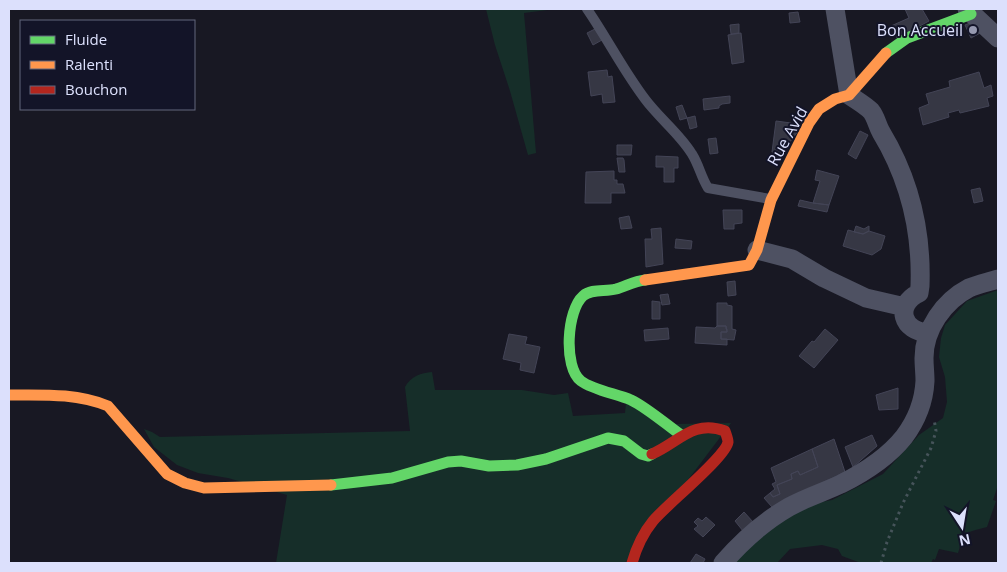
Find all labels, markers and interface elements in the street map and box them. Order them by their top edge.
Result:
place label: Bon Accueil [877,19,963,41]
legend [20,20,195,110]
marker: Bon Accueil [967,24,979,36]
text: Fluide [65,29,107,49]
text: Ralenti [65,54,113,74]
text: Bouchon [65,79,128,99]
street label: Rue Avid [762,102,812,170]
north arrow [937,502,987,552]
text: N [957,530,972,551]

